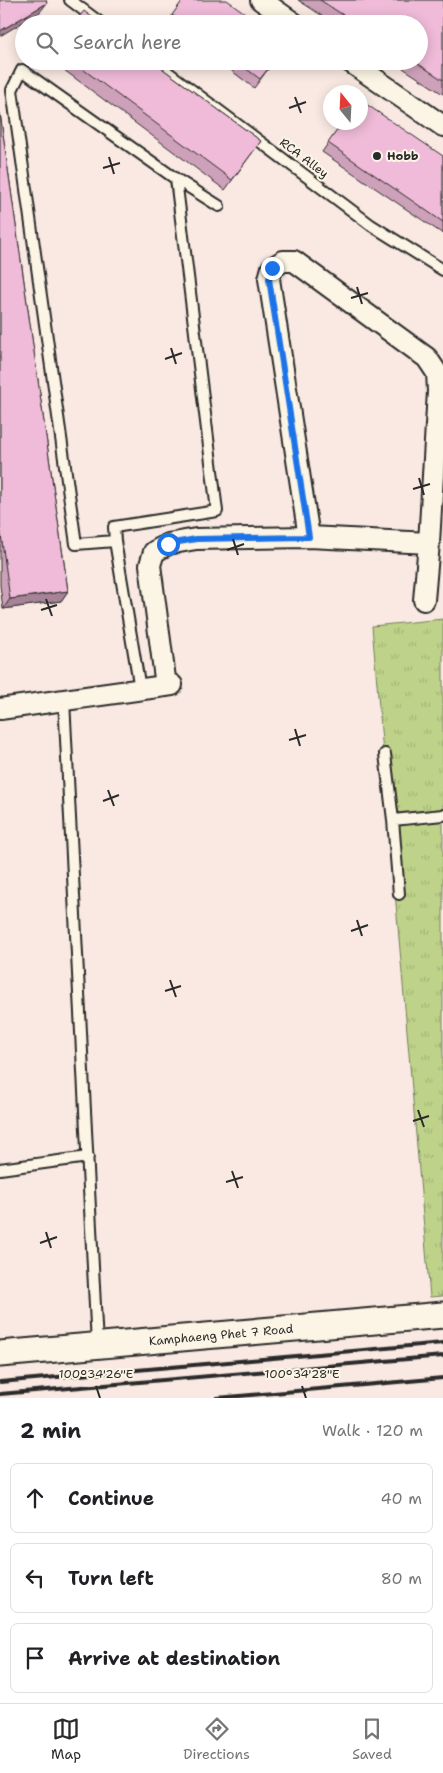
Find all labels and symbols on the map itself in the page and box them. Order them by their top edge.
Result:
north arrow [323,85,368,130]
street label: RCA Alley [276,134,332,182]
place label: Hobb [387,148,418,164]
marker: Hobb [371,150,383,162]
route end [261,257,284,280]
route start [157,533,180,556]
street label: Kamphaeng Phet 7 Road [148,1321,294,1349]
text: 100°34'26"E [59,1366,133,1382]
text: 100°34'28"E [264,1366,340,1382]

